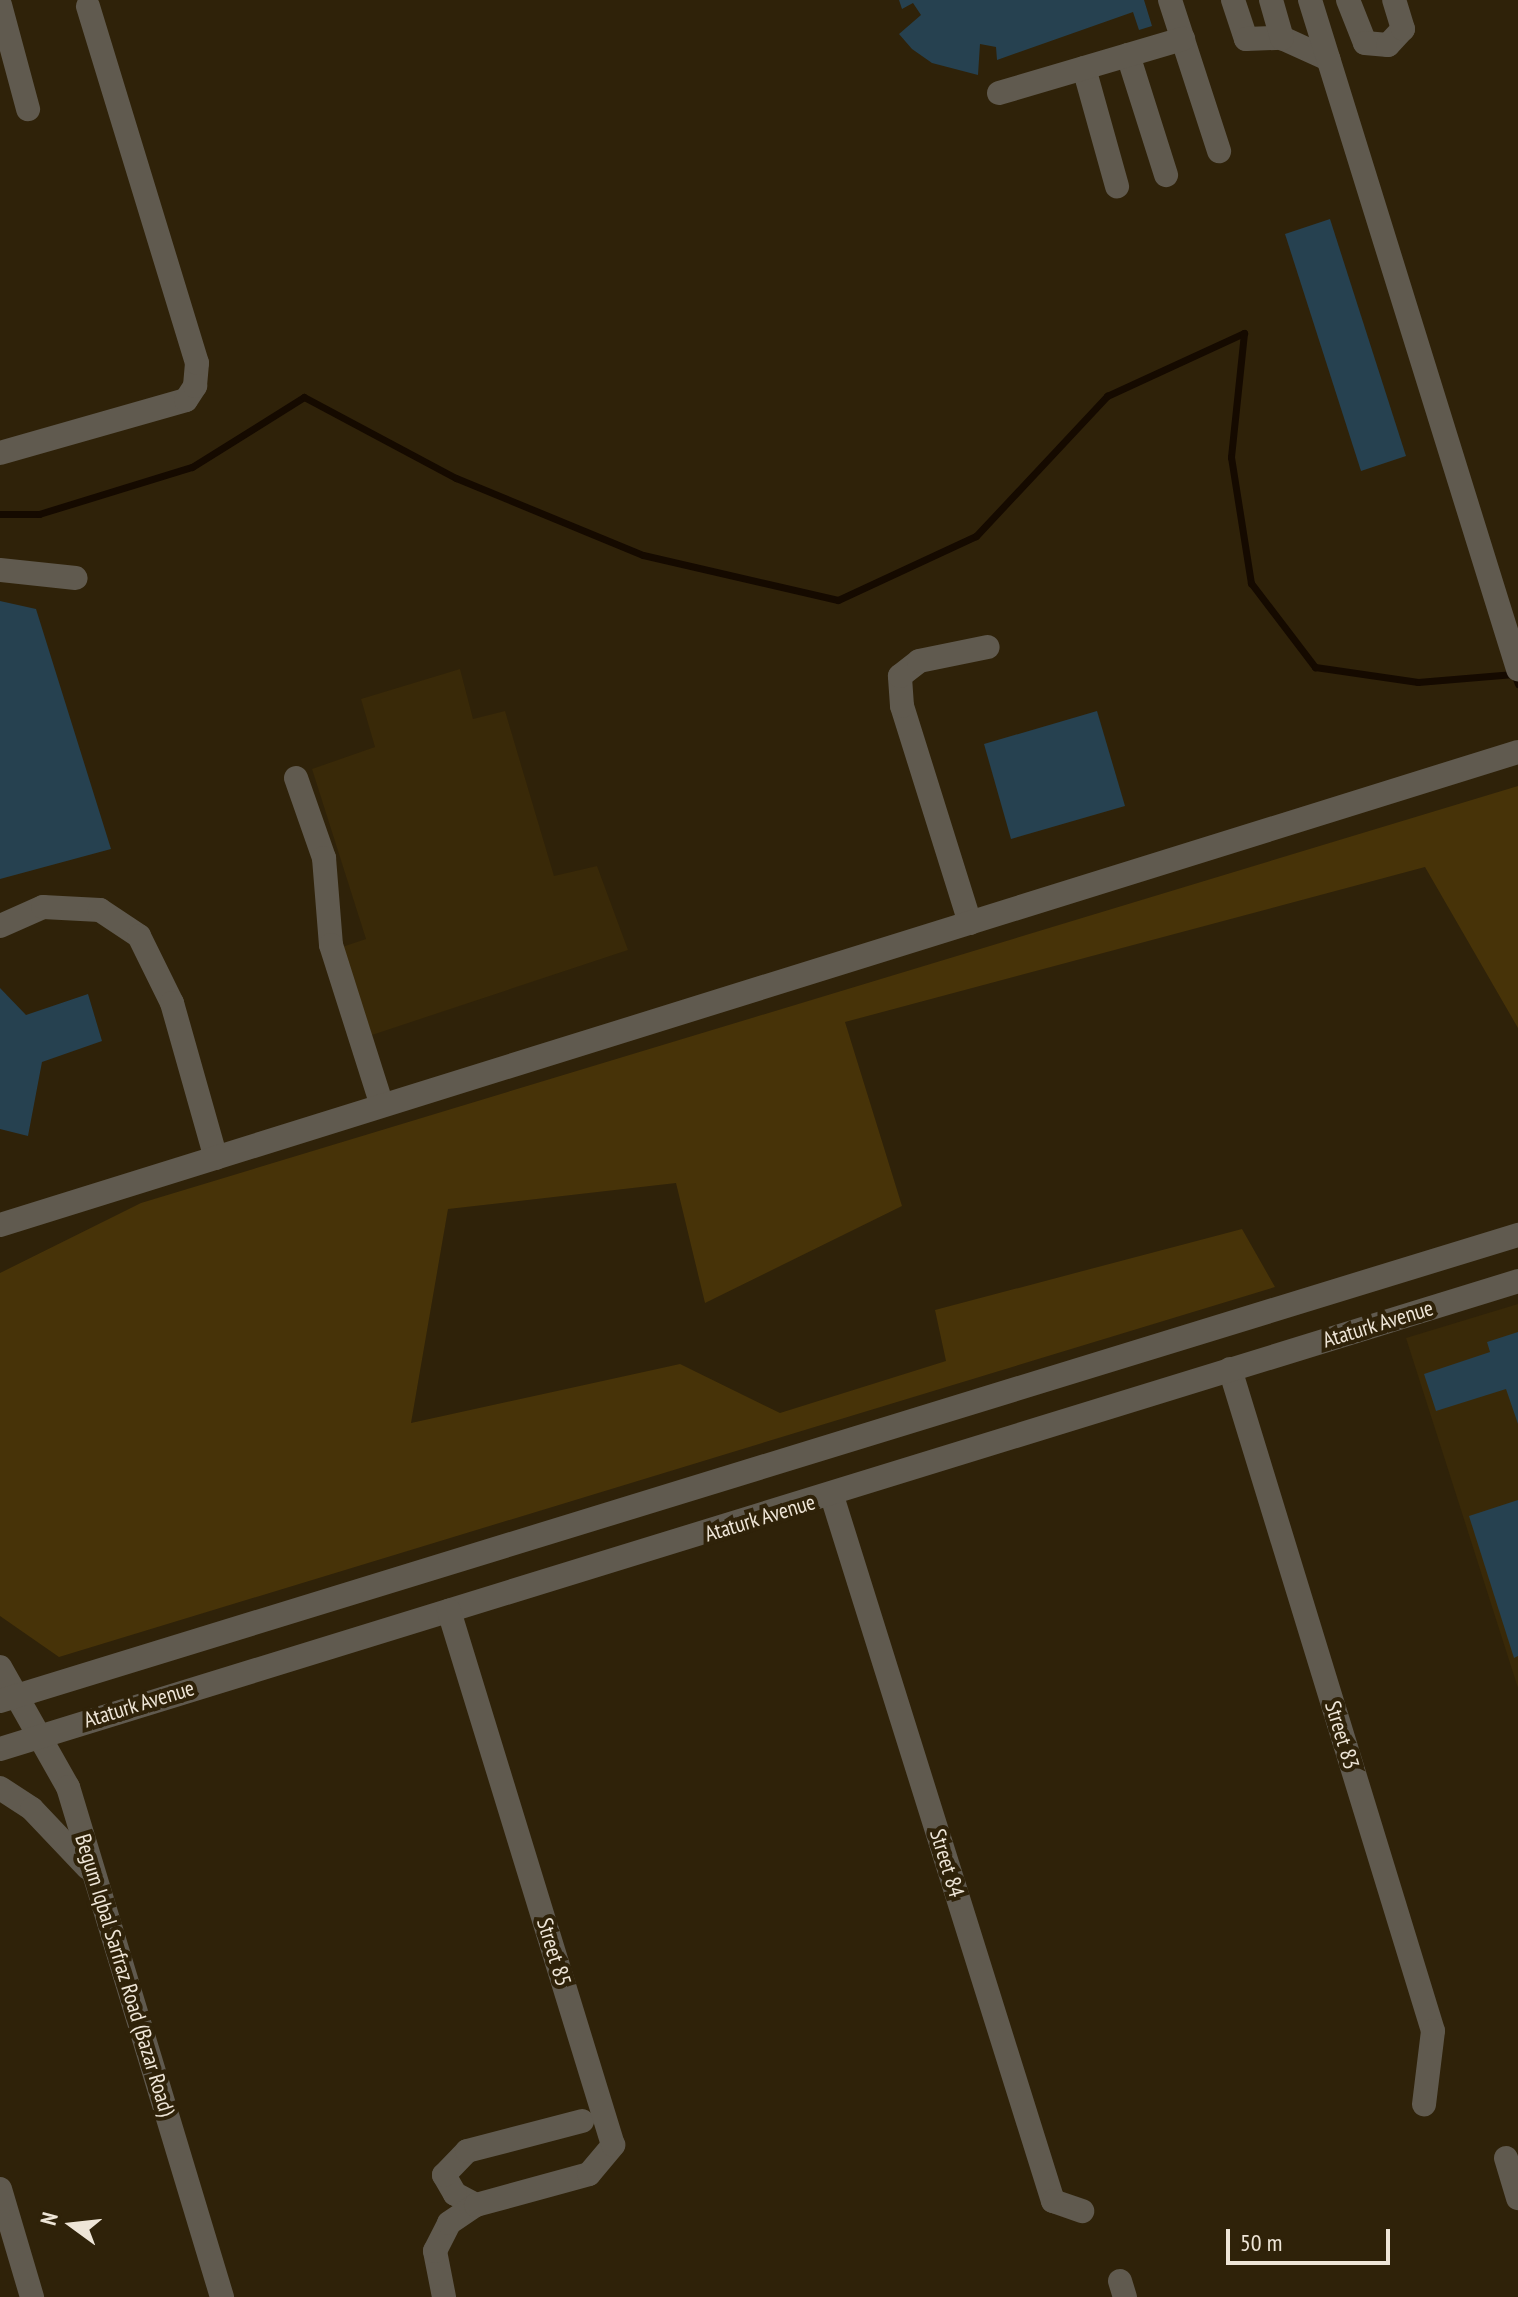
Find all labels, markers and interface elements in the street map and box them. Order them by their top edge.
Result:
street label: Ataturk Avenue [1319,1295,1437,1353]
street label: Ataturk Avenue [701,1489,819,1547]
street label: Ataturk Avenue [80,1675,198,1733]
street label: Street 83 [1319,1698,1365,1772]
street label: Street 84 [924,1826,970,1900]
street label: Begum Iqbal Sarfraz Road (Bazar Road) [69,1831,181,2119]
street label: Street 85 [531,1915,577,1989]
north arrow [32,2185,112,2265]
text: N [34,2209,64,2228]
scale bar [1230,2213,1394,2263]
text: 50 m [1240,2227,1282,2258]

